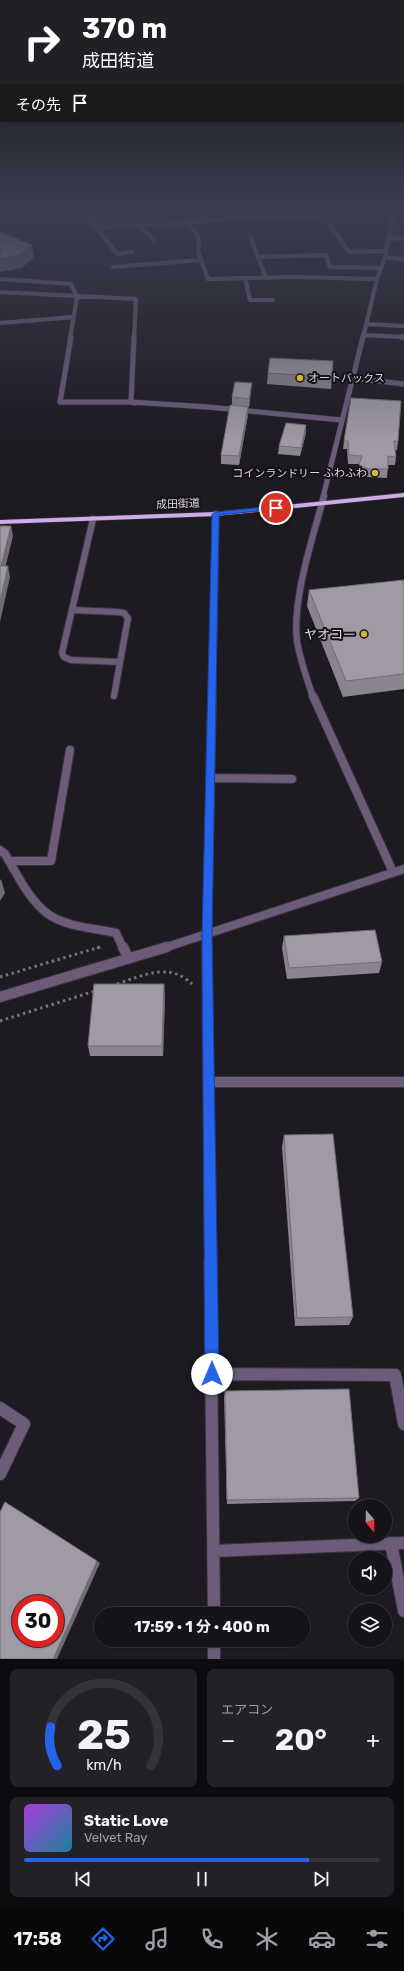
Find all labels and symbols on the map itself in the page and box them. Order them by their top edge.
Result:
place label: オートバックス [308,372,385,385]
marker: オートバックス [295,373,305,383]
place label: コインランドリー ふわふわ [232,467,367,480]
marker: コインランドリー ふわふわ [370,468,380,478]
pin [259,491,293,525]
street label: 成田街道 [156,497,200,511]
place label: ヤオコー [304,627,356,642]
marker: ヤオコー [359,629,369,639]
position arrow [191,1353,233,1395]
north arrow [348,1499,392,1543]
speed limit sign: 30 [12,1595,64,1647]

